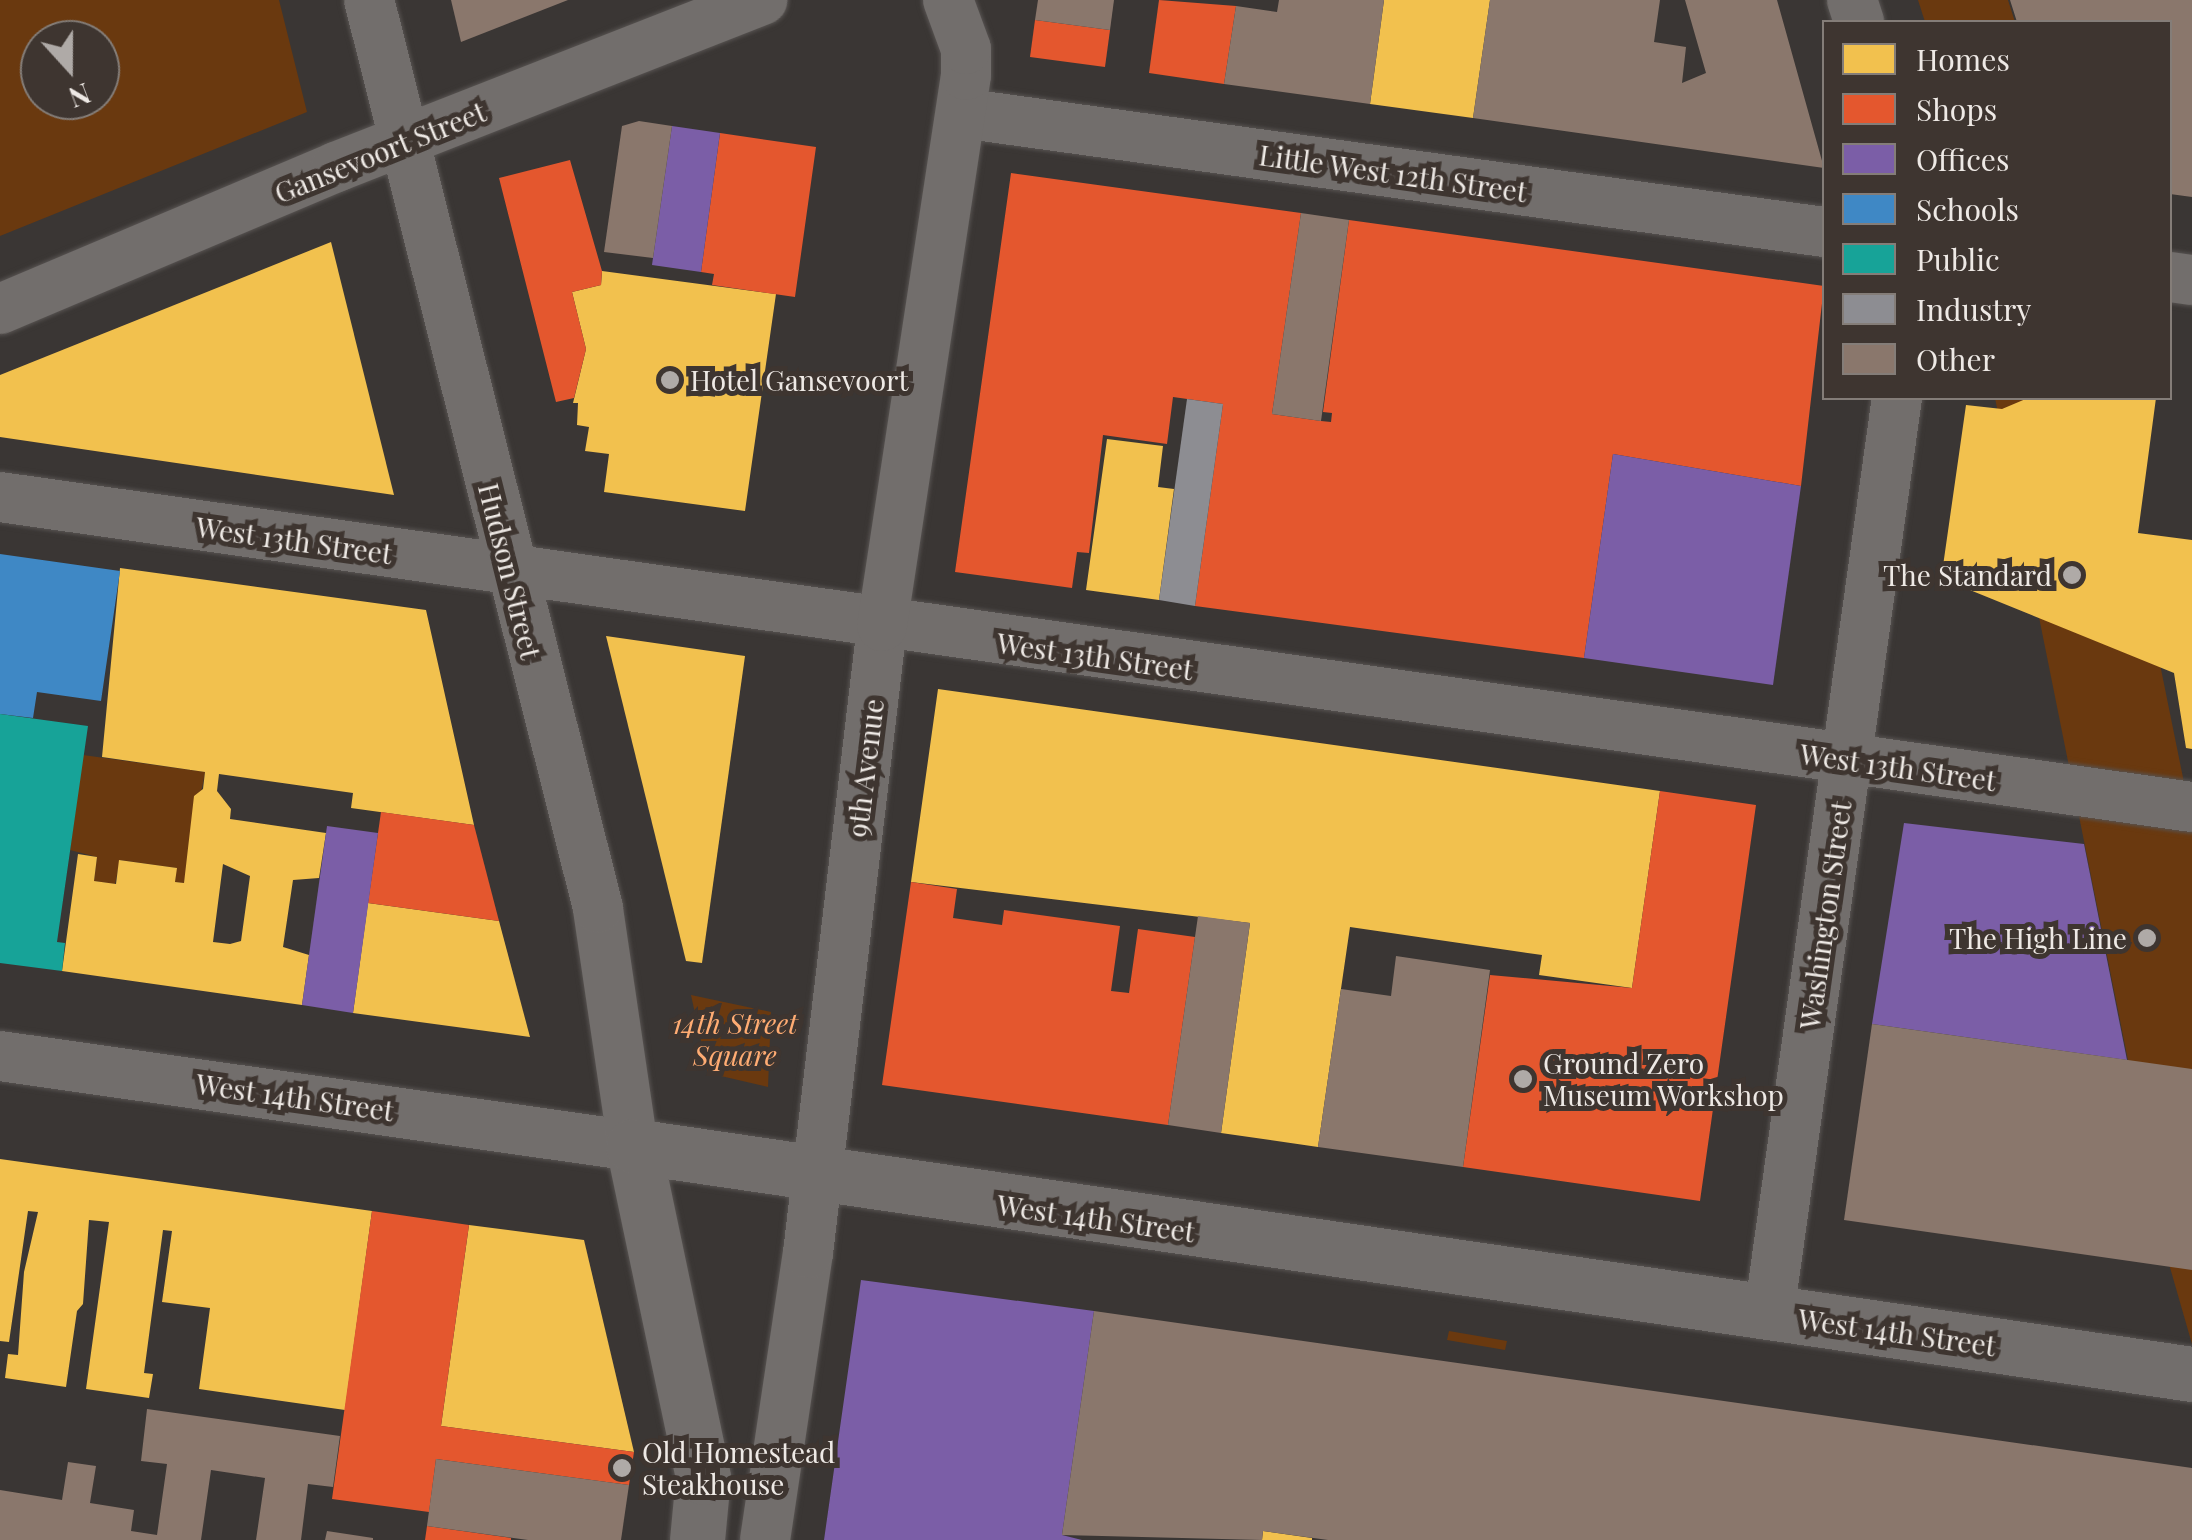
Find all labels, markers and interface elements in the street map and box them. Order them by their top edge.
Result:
north arrow [20,20,120,120]
legend [1822,20,2172,400]
text: Homes [1916,39,2010,79]
text: N [64,76,96,118]
text: Shops [1916,89,1997,129]
street label: Gansevoort Street [269,94,491,210]
street label: Little West 12th Street [1256,137,1530,209]
text: Offices [1916,139,2009,179]
text: Schools [1916,189,2019,229]
text: Public [1916,239,2000,279]
text: Industry [1916,289,2031,329]
text: Other [1916,339,1995,379]
place label: Hotel Gansevoort [690,363,908,397]
marker: Hotel Gansevoort [659,369,681,391]
street label: Hudson Street [472,480,548,662]
street label: West 13th Street [194,510,394,570]
place label: The Standard [1883,558,2052,592]
marker: The Standard [2061,564,2083,586]
street label: West 13th Street [995,626,1195,686]
street label: 9th Avenue [840,696,890,840]
street label: West 13th Street [1798,737,1998,797]
street label: Washington Street [1792,799,1858,1031]
place label: The High Line [1949,921,2127,955]
marker: The High Line [2136,927,2158,949]
park label: 14th Street Square [672,1006,798,1072]
place label: Ground Zero Museum Workshop [1543,1046,1785,1112]
street label: West 14th Street [194,1066,396,1128]
marker: Ground Zero Museum Workshop [1512,1068,1534,1090]
street label: West 14th Street [995,1187,1197,1249]
street label: West 14th Street [1796,1301,1998,1363]
place label: Old Homestead Steakhouse [642,1435,835,1501]
marker: Old Homestead Steakhouse [611,1457,633,1479]

